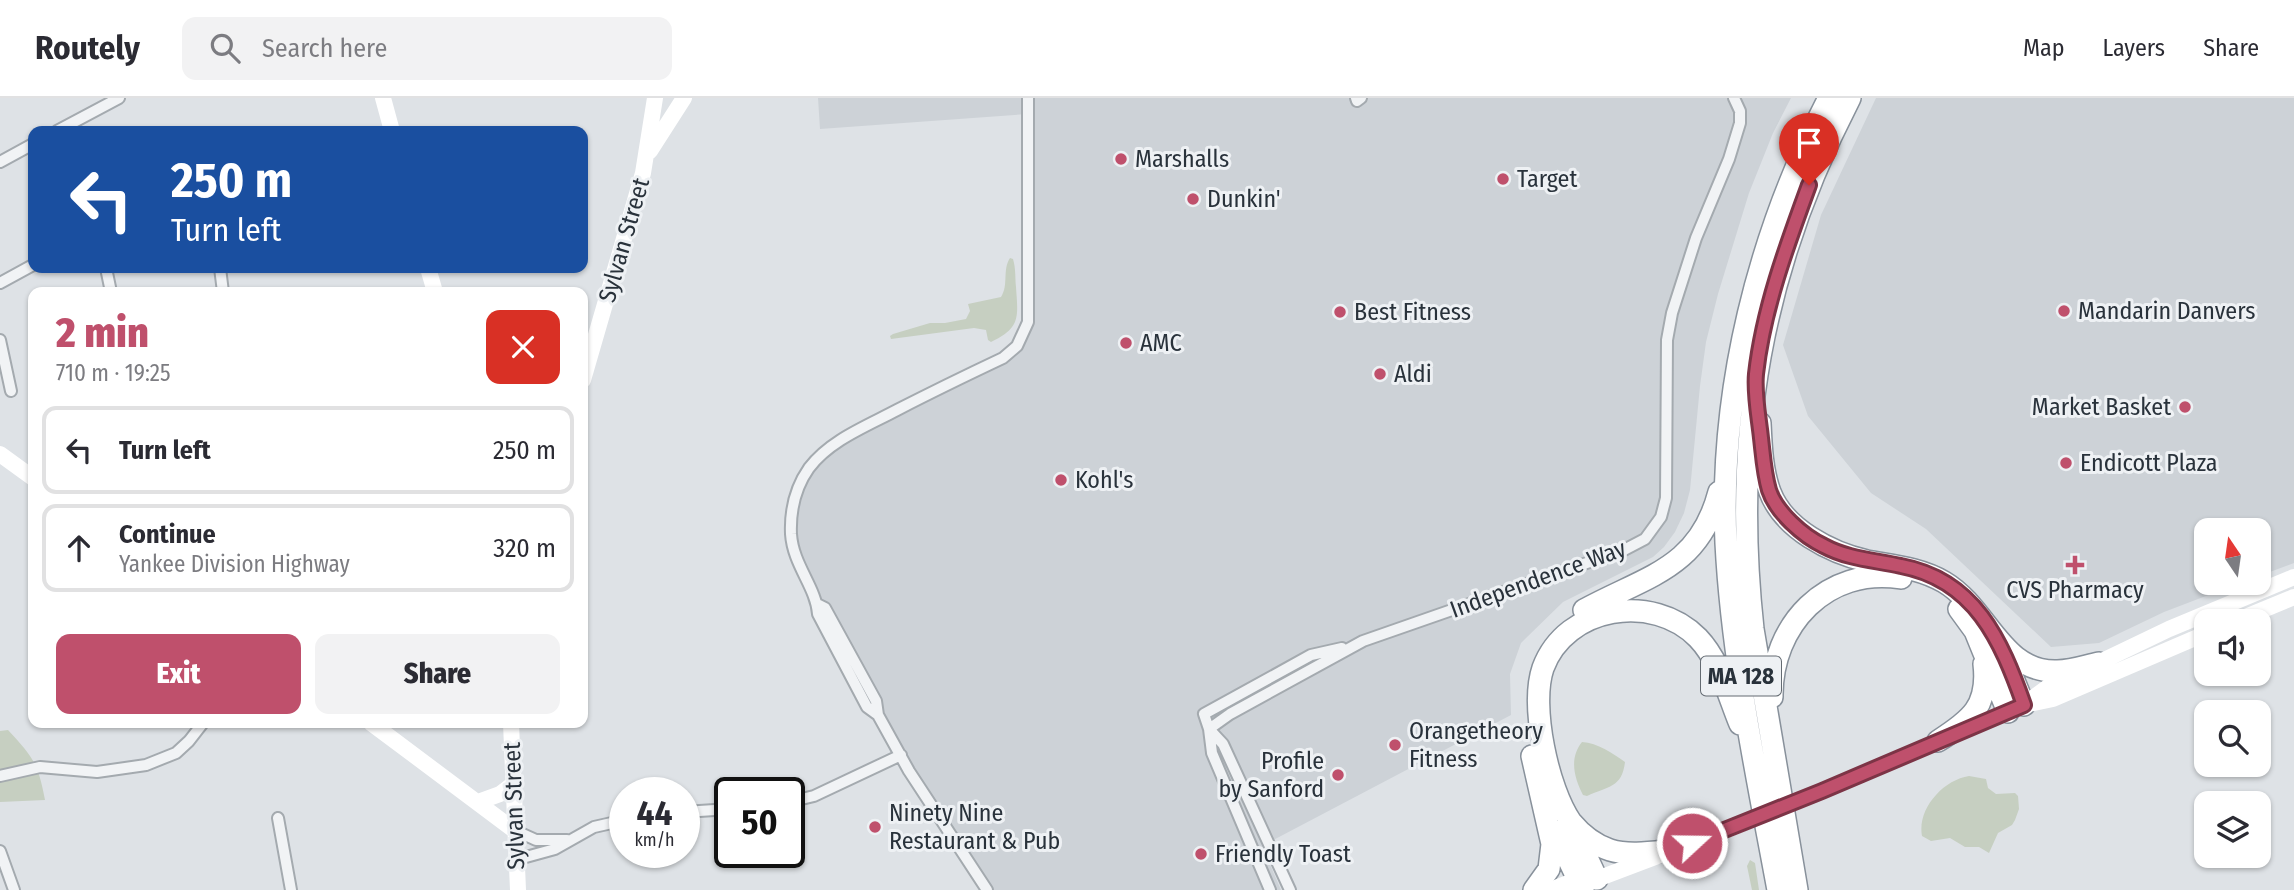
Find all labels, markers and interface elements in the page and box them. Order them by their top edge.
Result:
search box [182,17,672,80]
text: Routely [35,28,140,68]
icon: search [206,29,244,67]
text: Search here [262,33,387,64]
text: Map [2023,34,2065,62]
text: Layers [2103,34,2165,62]
text: Share [2203,34,2259,62]
pin [1779,113,1839,185]
icon: arrive [1790,124,1828,162]
place label: Marshalls [1135,145,1229,173]
text: 250 m [171,151,292,210]
marker: Marshalls [1113,151,1129,167]
icon: left [56,154,147,245]
place label: Target [1517,165,1577,193]
marker: Target [1495,171,1511,187]
street label: Sylvan Street [593,175,655,305]
place label: Dunkin' [1207,185,1281,213]
marker: Dunkin' [1185,191,1201,207]
text: Turn left [171,211,281,249]
place label: Mandarin Danvers [2078,297,2255,325]
place label: Best Fitness [1354,298,1471,326]
marker: Mandarin Danvers [2056,303,2072,319]
marker: Best Fitness [1332,304,1348,320]
text: 2 min [56,308,149,358]
button: close [486,310,560,384]
place label: AMC [1140,329,1182,357]
marker: AMC [1118,335,1134,351]
text: 710 m · 19:25 [56,359,170,387]
place label: Aldi [1394,360,1432,388]
marker: Aldi [1372,366,1388,382]
place label: Market Basket [2032,393,2171,421]
marker: Market Basket [2177,399,2193,415]
icon: left [60,431,98,469]
text: Turn left [119,435,211,466]
text: 250 m [493,435,556,466]
place label: Endicott Plaza [2080,449,2218,477]
marker: Endicott Plaza [2058,455,2074,471]
place label: Kohl's [1075,466,1133,494]
marker: Kohl's [1053,472,1069,488]
north arrow [2194,518,2272,595]
map controls [2194,518,2271,868]
text: Continue [119,519,216,550]
icon: ahead [60,529,98,567]
text: 320 m [493,533,556,564]
street label: Independence Way [1446,534,1630,624]
text: Yankee Division Highway [119,550,350,578]
marker: CVS Pharmacy [2067,557,2083,573]
place label: CVS Pharmacy [2006,576,2144,604]
button: sound [2194,609,2271,686]
button: Exit [56,634,301,714]
button: Share [315,634,560,714]
road number: MA 128 [1701,656,1781,696]
button: search [2194,700,2271,777]
place label: Orangetheory Fitness [1409,717,1543,773]
marker: Orangetheory Fitness [1387,737,1403,753]
street label: Sylvan Street [498,741,530,870]
place label: Profile by Sanford [1218,747,1324,803]
marker: Profile by Sanford [1330,767,1346,783]
speed limit sign: 50 [714,777,805,868]
button: layers [2194,791,2271,868]
text: 44 [637,792,672,834]
place label: Ninety Nine Restaurant & Pub [889,799,1060,855]
position arrow [1655,806,1729,880]
marker: Ninety Nine Restaurant & Pub [867,819,883,835]
text: km/h [634,829,675,851]
place label: Friendly Toast [1215,840,1351,868]
marker: Friendly Toast [1193,846,1209,862]

